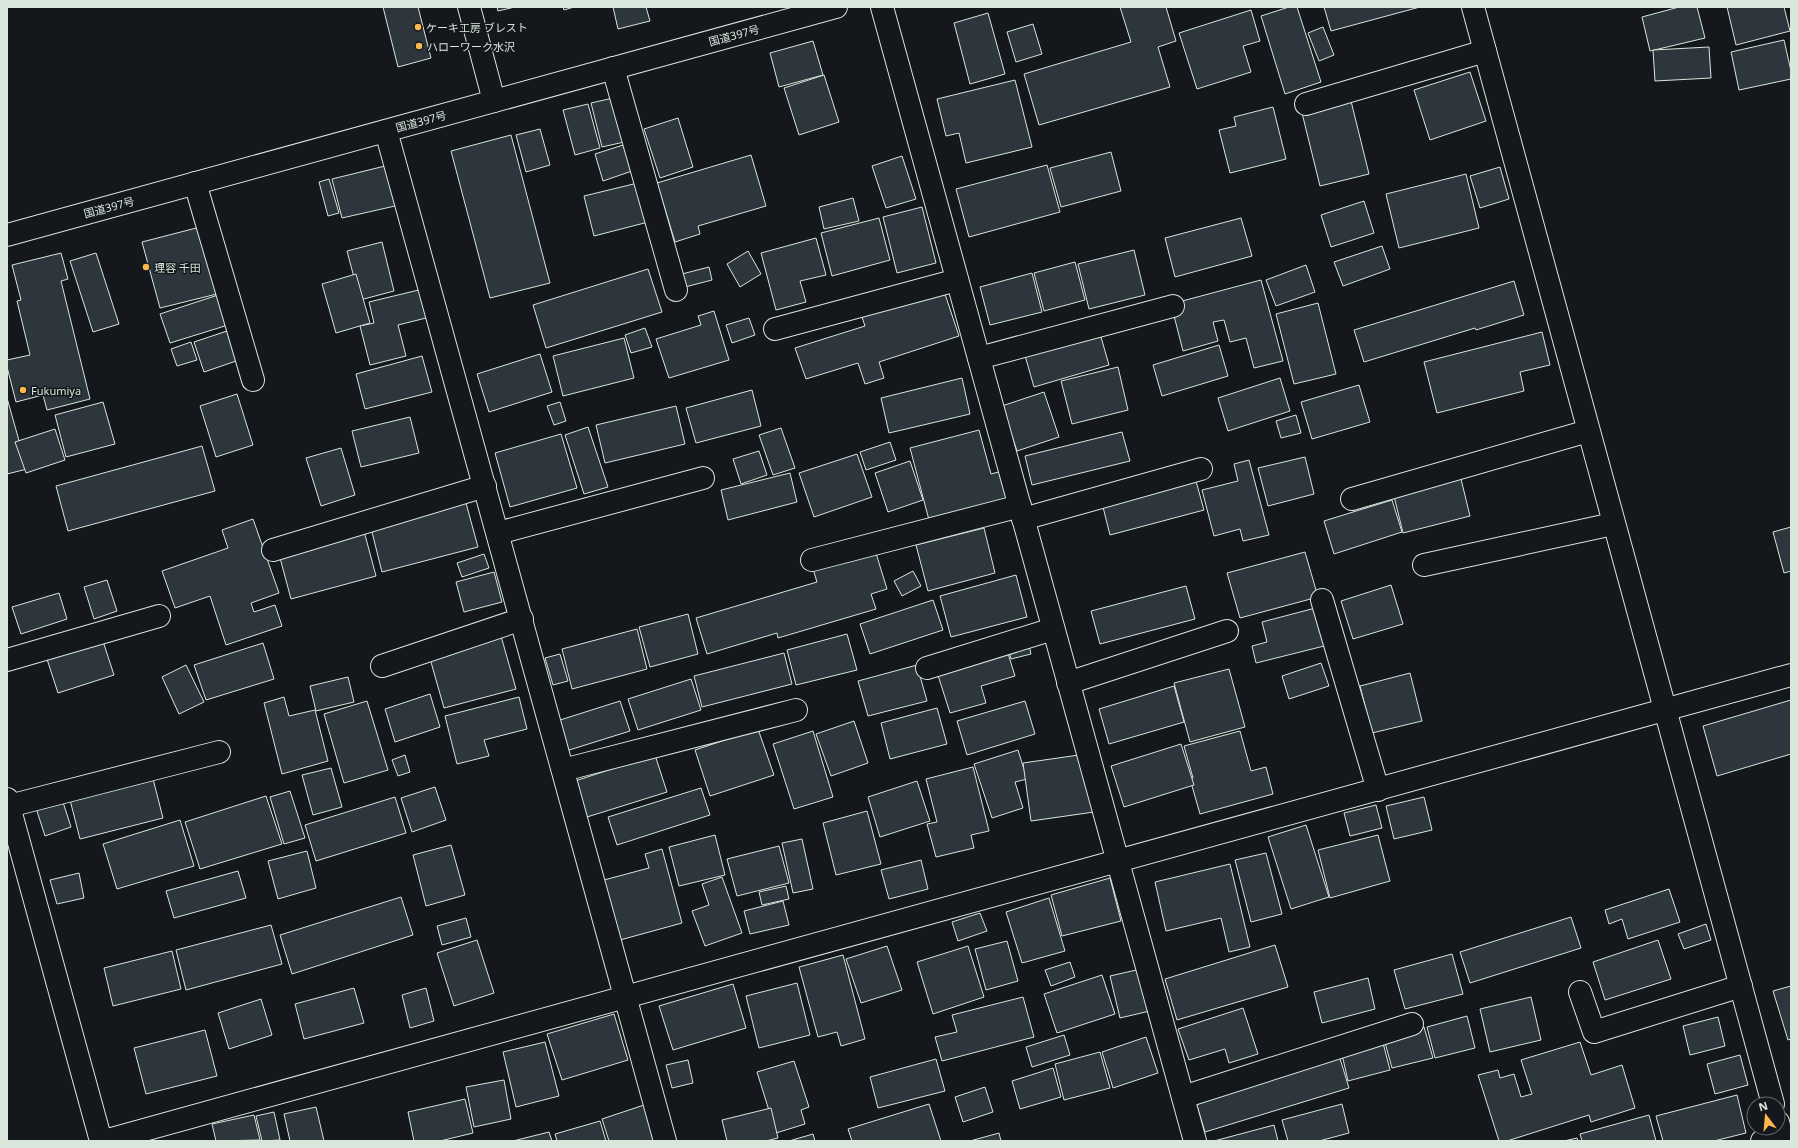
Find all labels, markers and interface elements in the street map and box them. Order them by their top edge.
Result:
place label: ケーキ工房 ブレスト [426,20,528,35]
street label: 国道397号 [707,21,761,49]
marker: ケーキ工房 ブレスト [413,22,423,32]
place label: ハローワーク水沢 [427,39,515,54]
marker: ハローワーク水沢 [414,41,424,51]
street label: 国道397号 [394,107,448,135]
street label: 国道397号 [82,193,136,221]
place label: 理容 千田 [154,260,201,275]
marker: 理容 千田 [141,262,151,272]
place label: Fukumiya [31,383,81,398]
marker: Fukumiya [18,385,28,395]
north arrow [1746,1096,1786,1136]
text: N [1757,1097,1769,1114]

